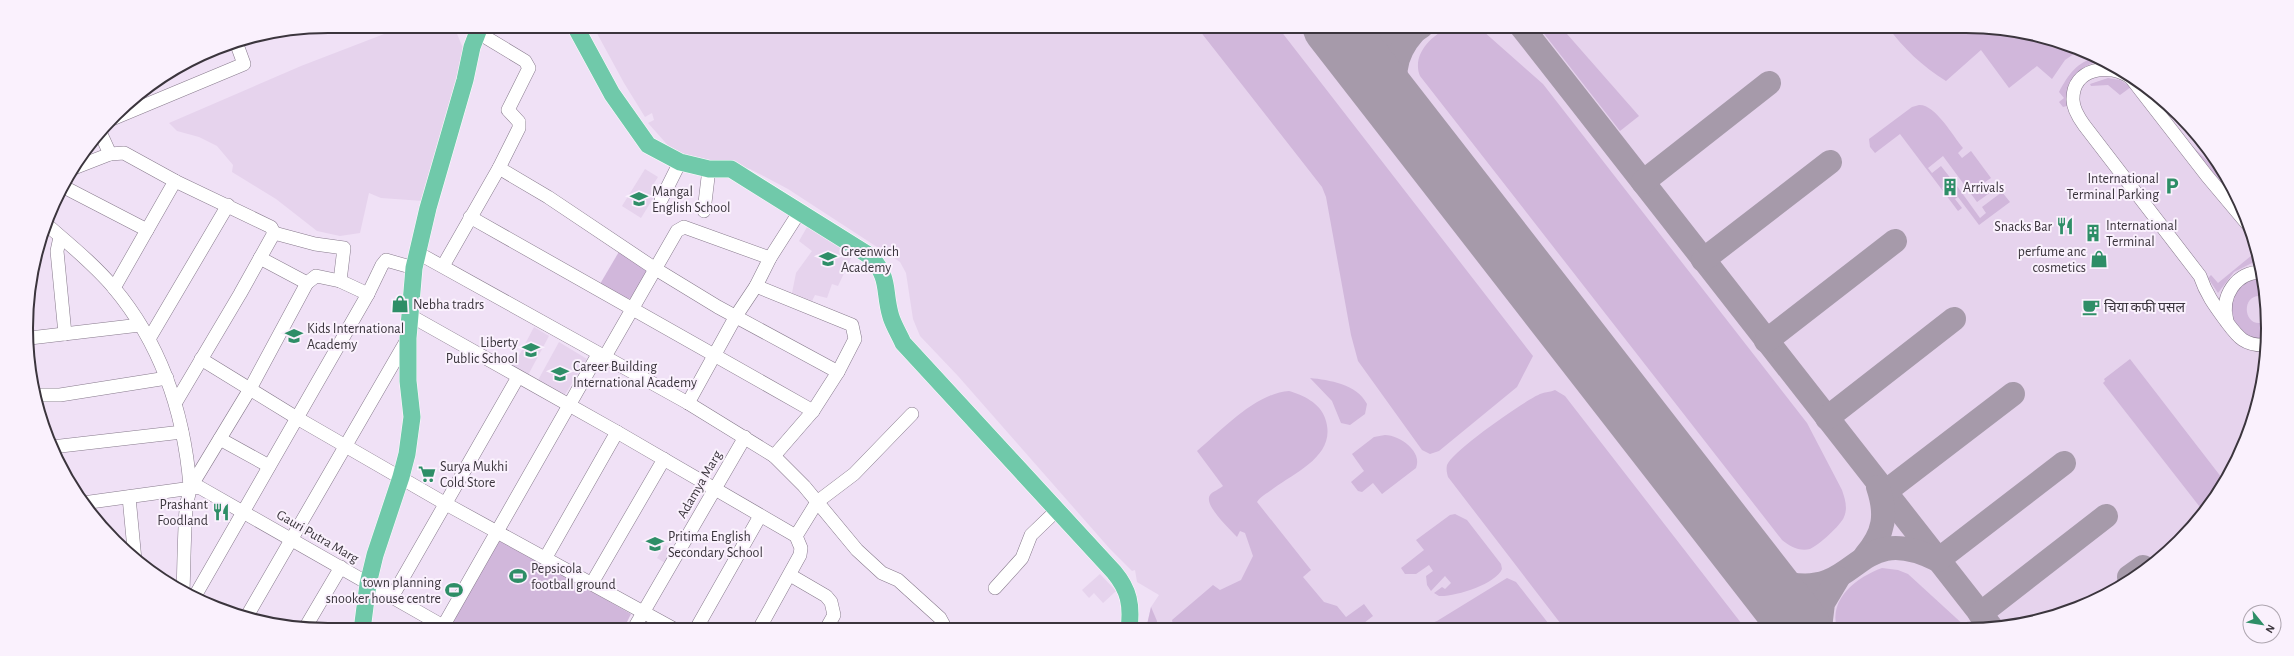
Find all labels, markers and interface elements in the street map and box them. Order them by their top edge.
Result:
place label: International Terminal Parking [2066,172,2159,202]
parking icon: International Terminal Parking [2162,176,2182,196]
building icon: Arrivals [1940,177,1960,197]
place label: Arrivals [1963,181,2004,195]
place label: Mangal English School [652,185,730,215]
school or university icon: Mangal English School [629,189,649,209]
restaurant icon: Snacks Bar [2055,216,2075,236]
place label: International Terminal [2106,219,2178,249]
place label: Snacks Bar [1994,220,2052,234]
building icon: International Terminal [2083,223,2103,243]
place label: Greenwich Academy [841,245,899,275]
place label: perfume anc cosmetics [2018,245,2087,275]
school or university icon: Greenwich Academy [818,249,838,269]
shop icon: perfume anc cosmetics [2089,249,2109,269]
shop icon: Nebha tradrs [390,294,410,314]
cafe icon: चिया कफी पसल [2081,297,2101,317]
place label: Nebha tradrs [413,298,484,312]
place label: चिया कफी पसल [2104,299,2185,315]
place label: Kids International Academy [307,322,404,352]
school or university icon: Kids International Academy [284,326,304,346]
place label: Liberty Public School [446,336,518,366]
school or university icon: Liberty Public School [521,340,541,360]
place label: Career Building International Academy [573,360,697,390]
school or university icon: Career Building International Academy [550,364,570,384]
street label: Adamya Marg [675,448,725,521]
place label: Surya Mukhi Cold Store [440,460,508,490]
supermarket icon: Surya Mukhi Cold Store [417,464,437,484]
place label: Prashant Foodland [157,498,209,528]
restaurant icon: Prashant Foodland [211,502,231,522]
street label: Gauri Putra Marg [274,508,361,566]
place label: Pritima English Secondary School [668,530,763,560]
school or university icon: Pritima English Secondary School [645,534,665,554]
place label: Pepsicola football ground [531,562,616,592]
sports icon: Pepsicola football ground [508,566,528,586]
place label: town planning snooker house centre [326,576,441,606]
sports icon: town planning snooker house centre [444,580,464,600]
north arrow [2242,604,2282,644]
text: N [2264,623,2277,635]

